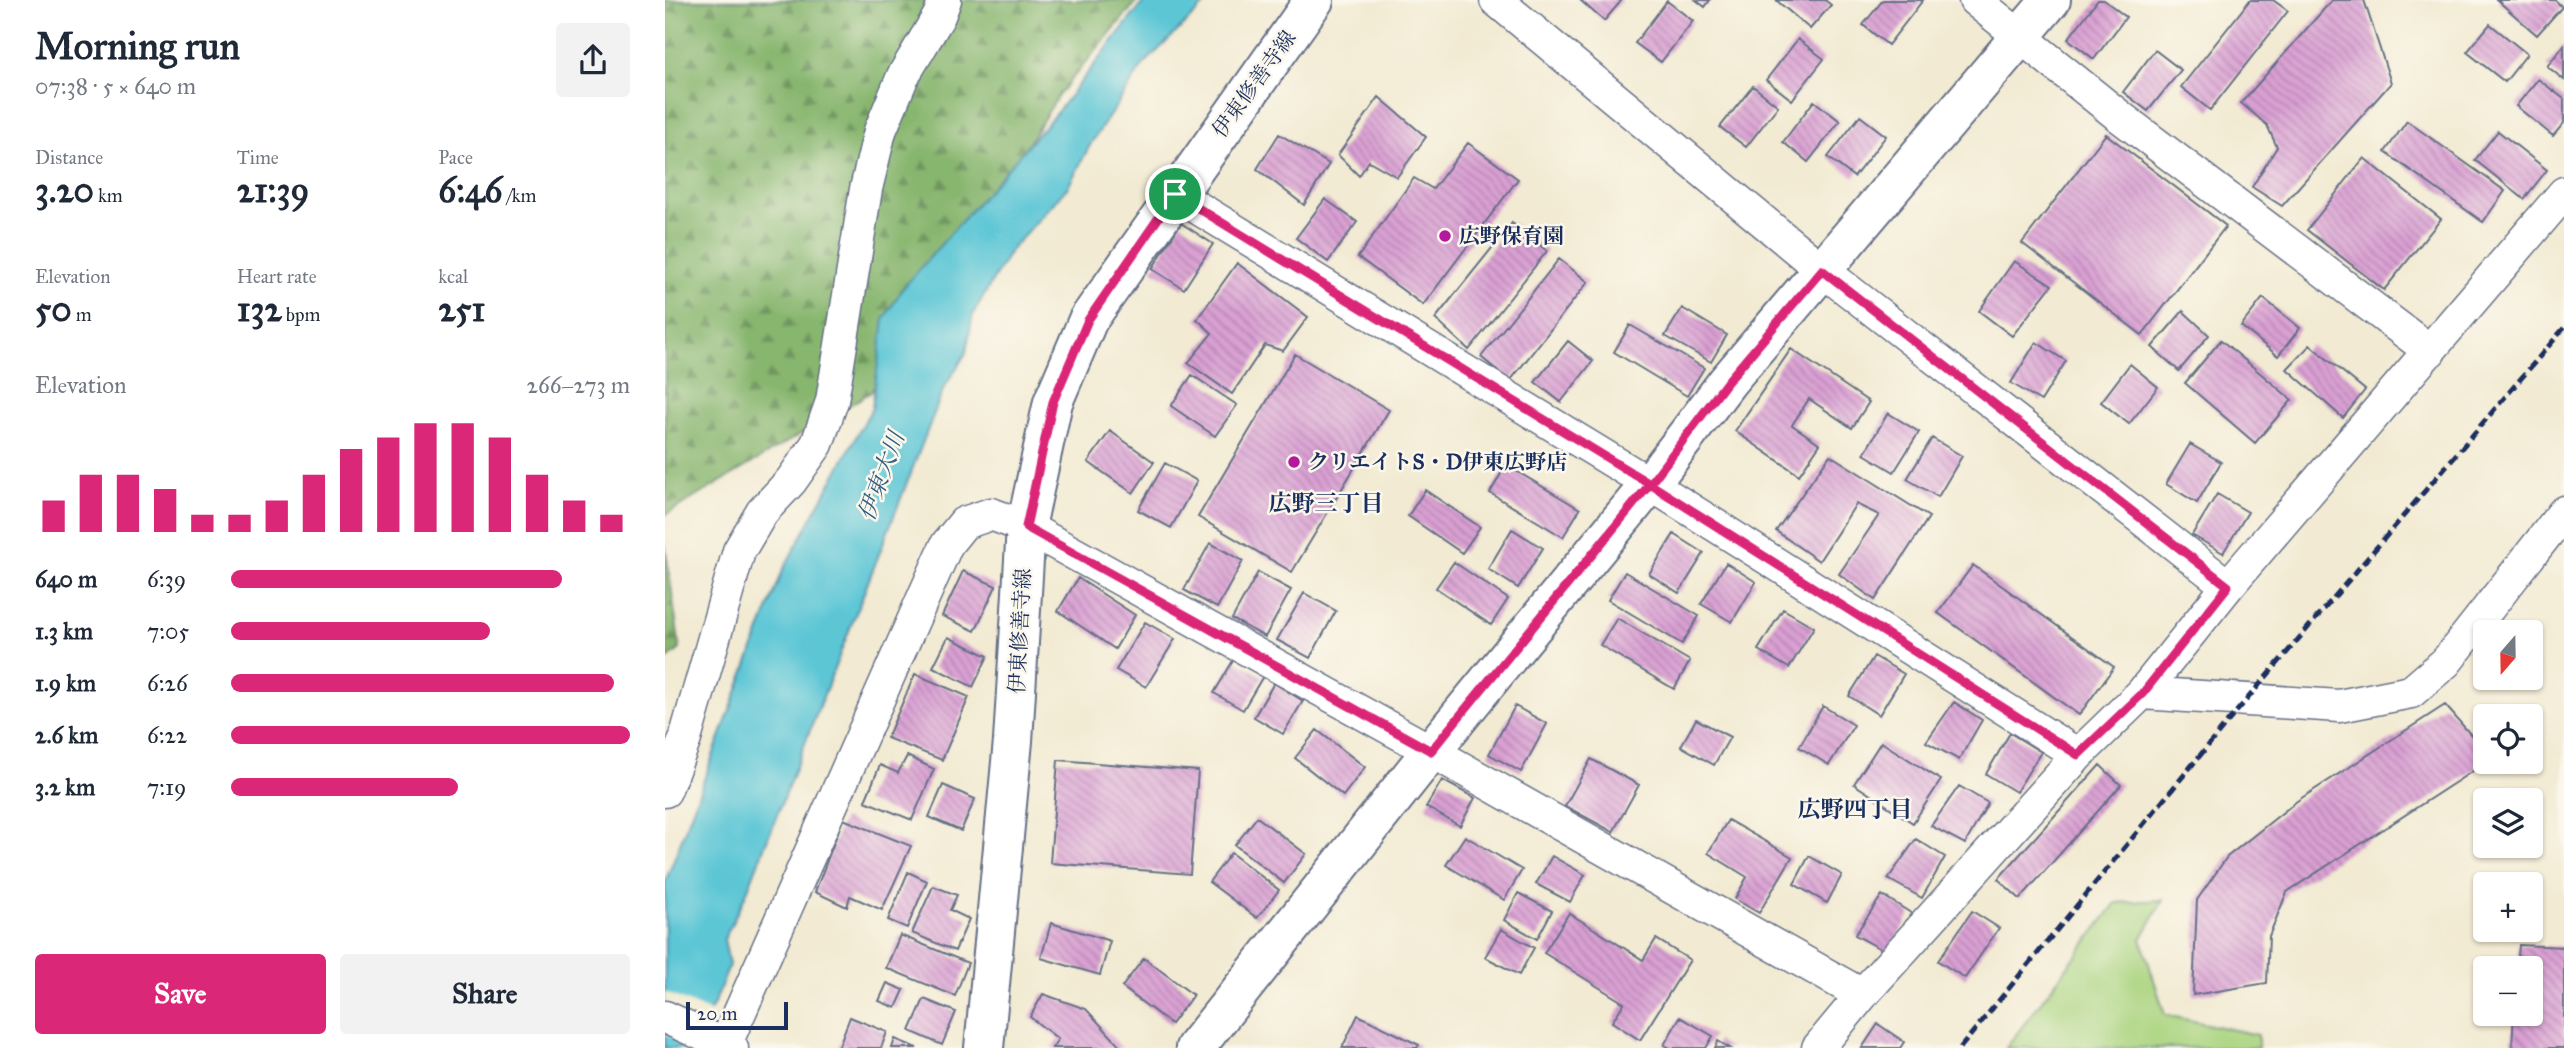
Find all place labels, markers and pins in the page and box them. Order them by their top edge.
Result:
pin [1145,164,1205,224]
place label: 広野保育園 [1459,223,1564,249]
marker: 広野保育園 [1437,228,1453,244]
place label: クリエイトS・D伊東広野店 [1308,449,1567,475]
marker: クリエイトS・D伊東広野店 [1286,454,1302,470]

